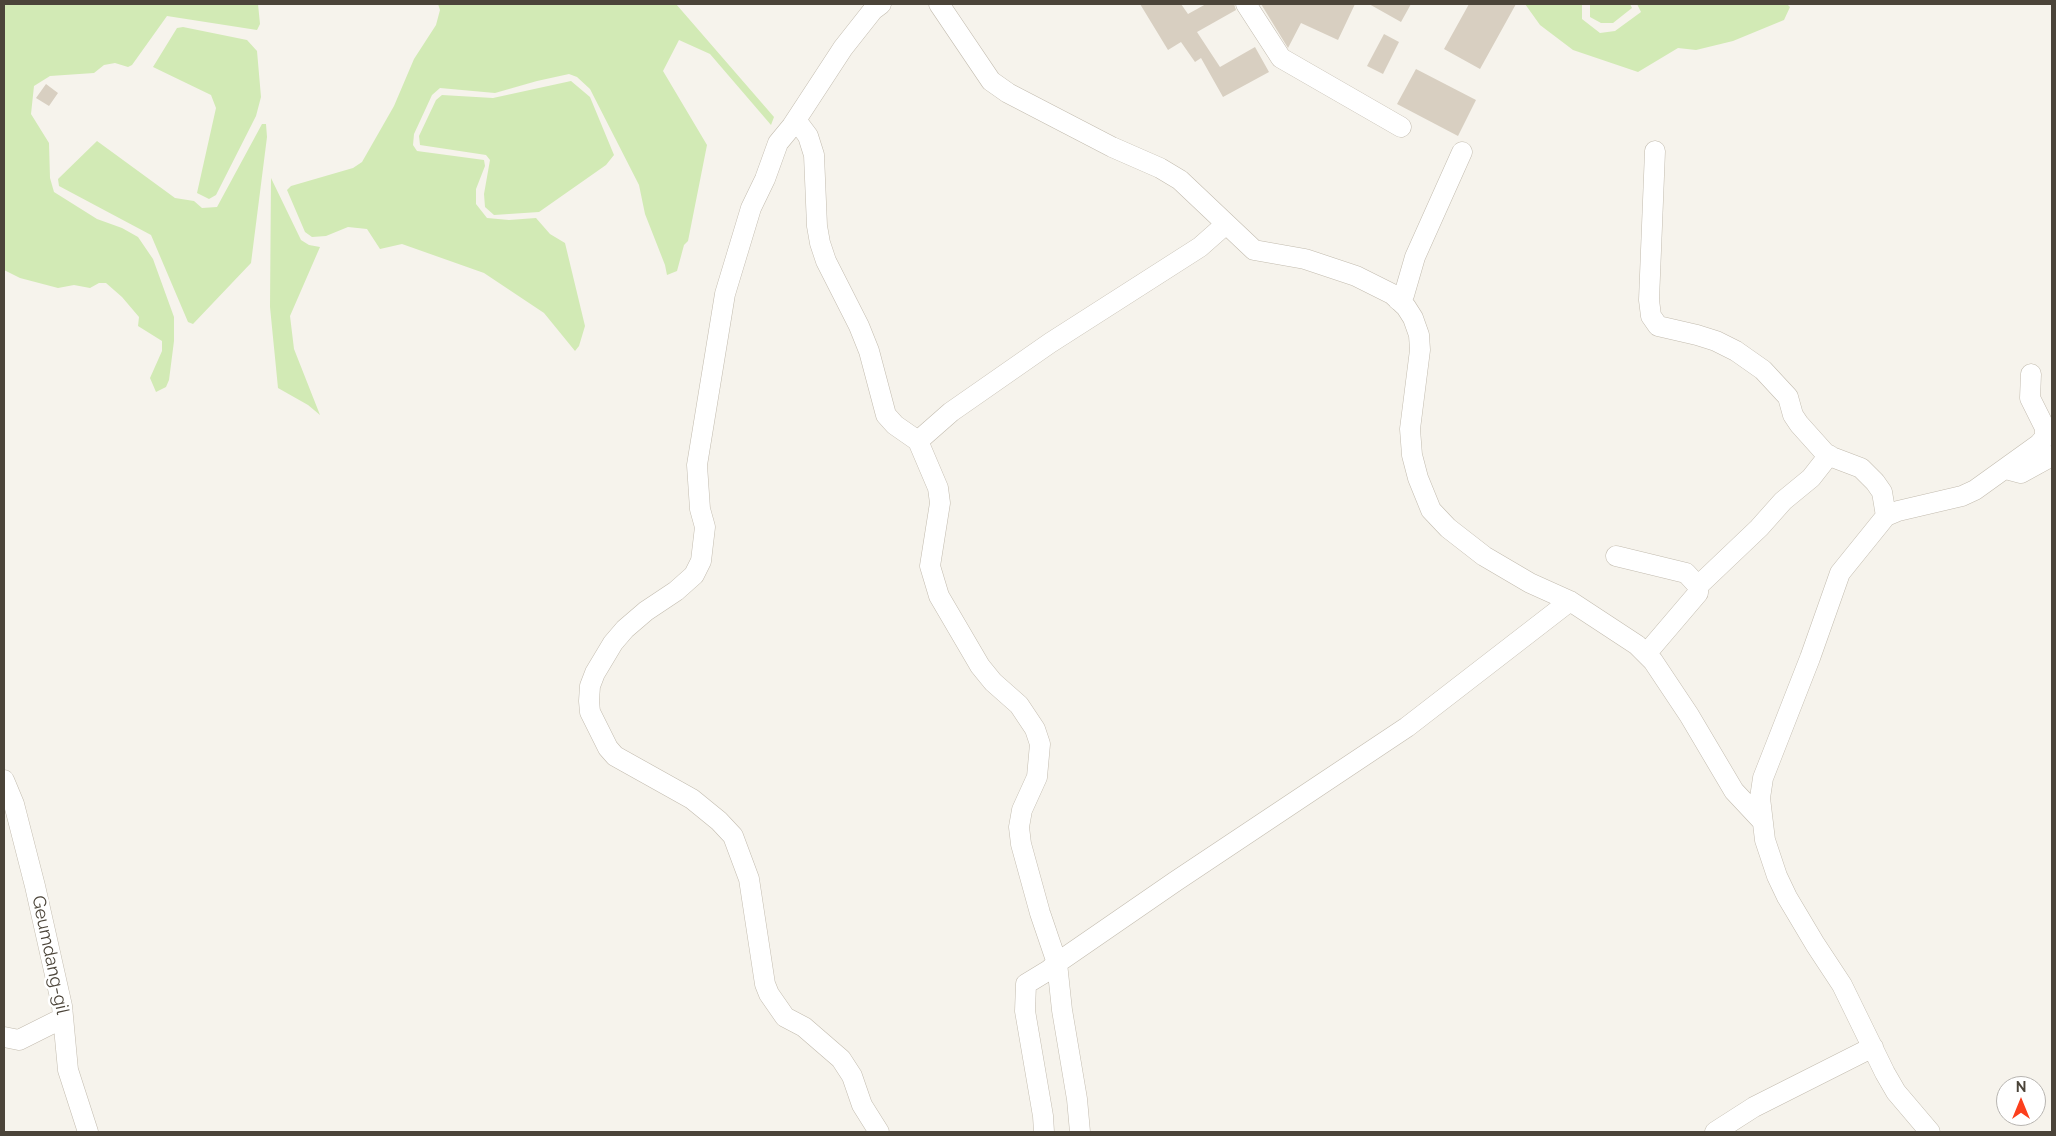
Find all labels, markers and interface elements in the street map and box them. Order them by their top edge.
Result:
street label: Geumdang-gil [27,894,73,1016]
north arrow [1996,1076,2046,1126]
text: N [2016,1079,2026,1095]

